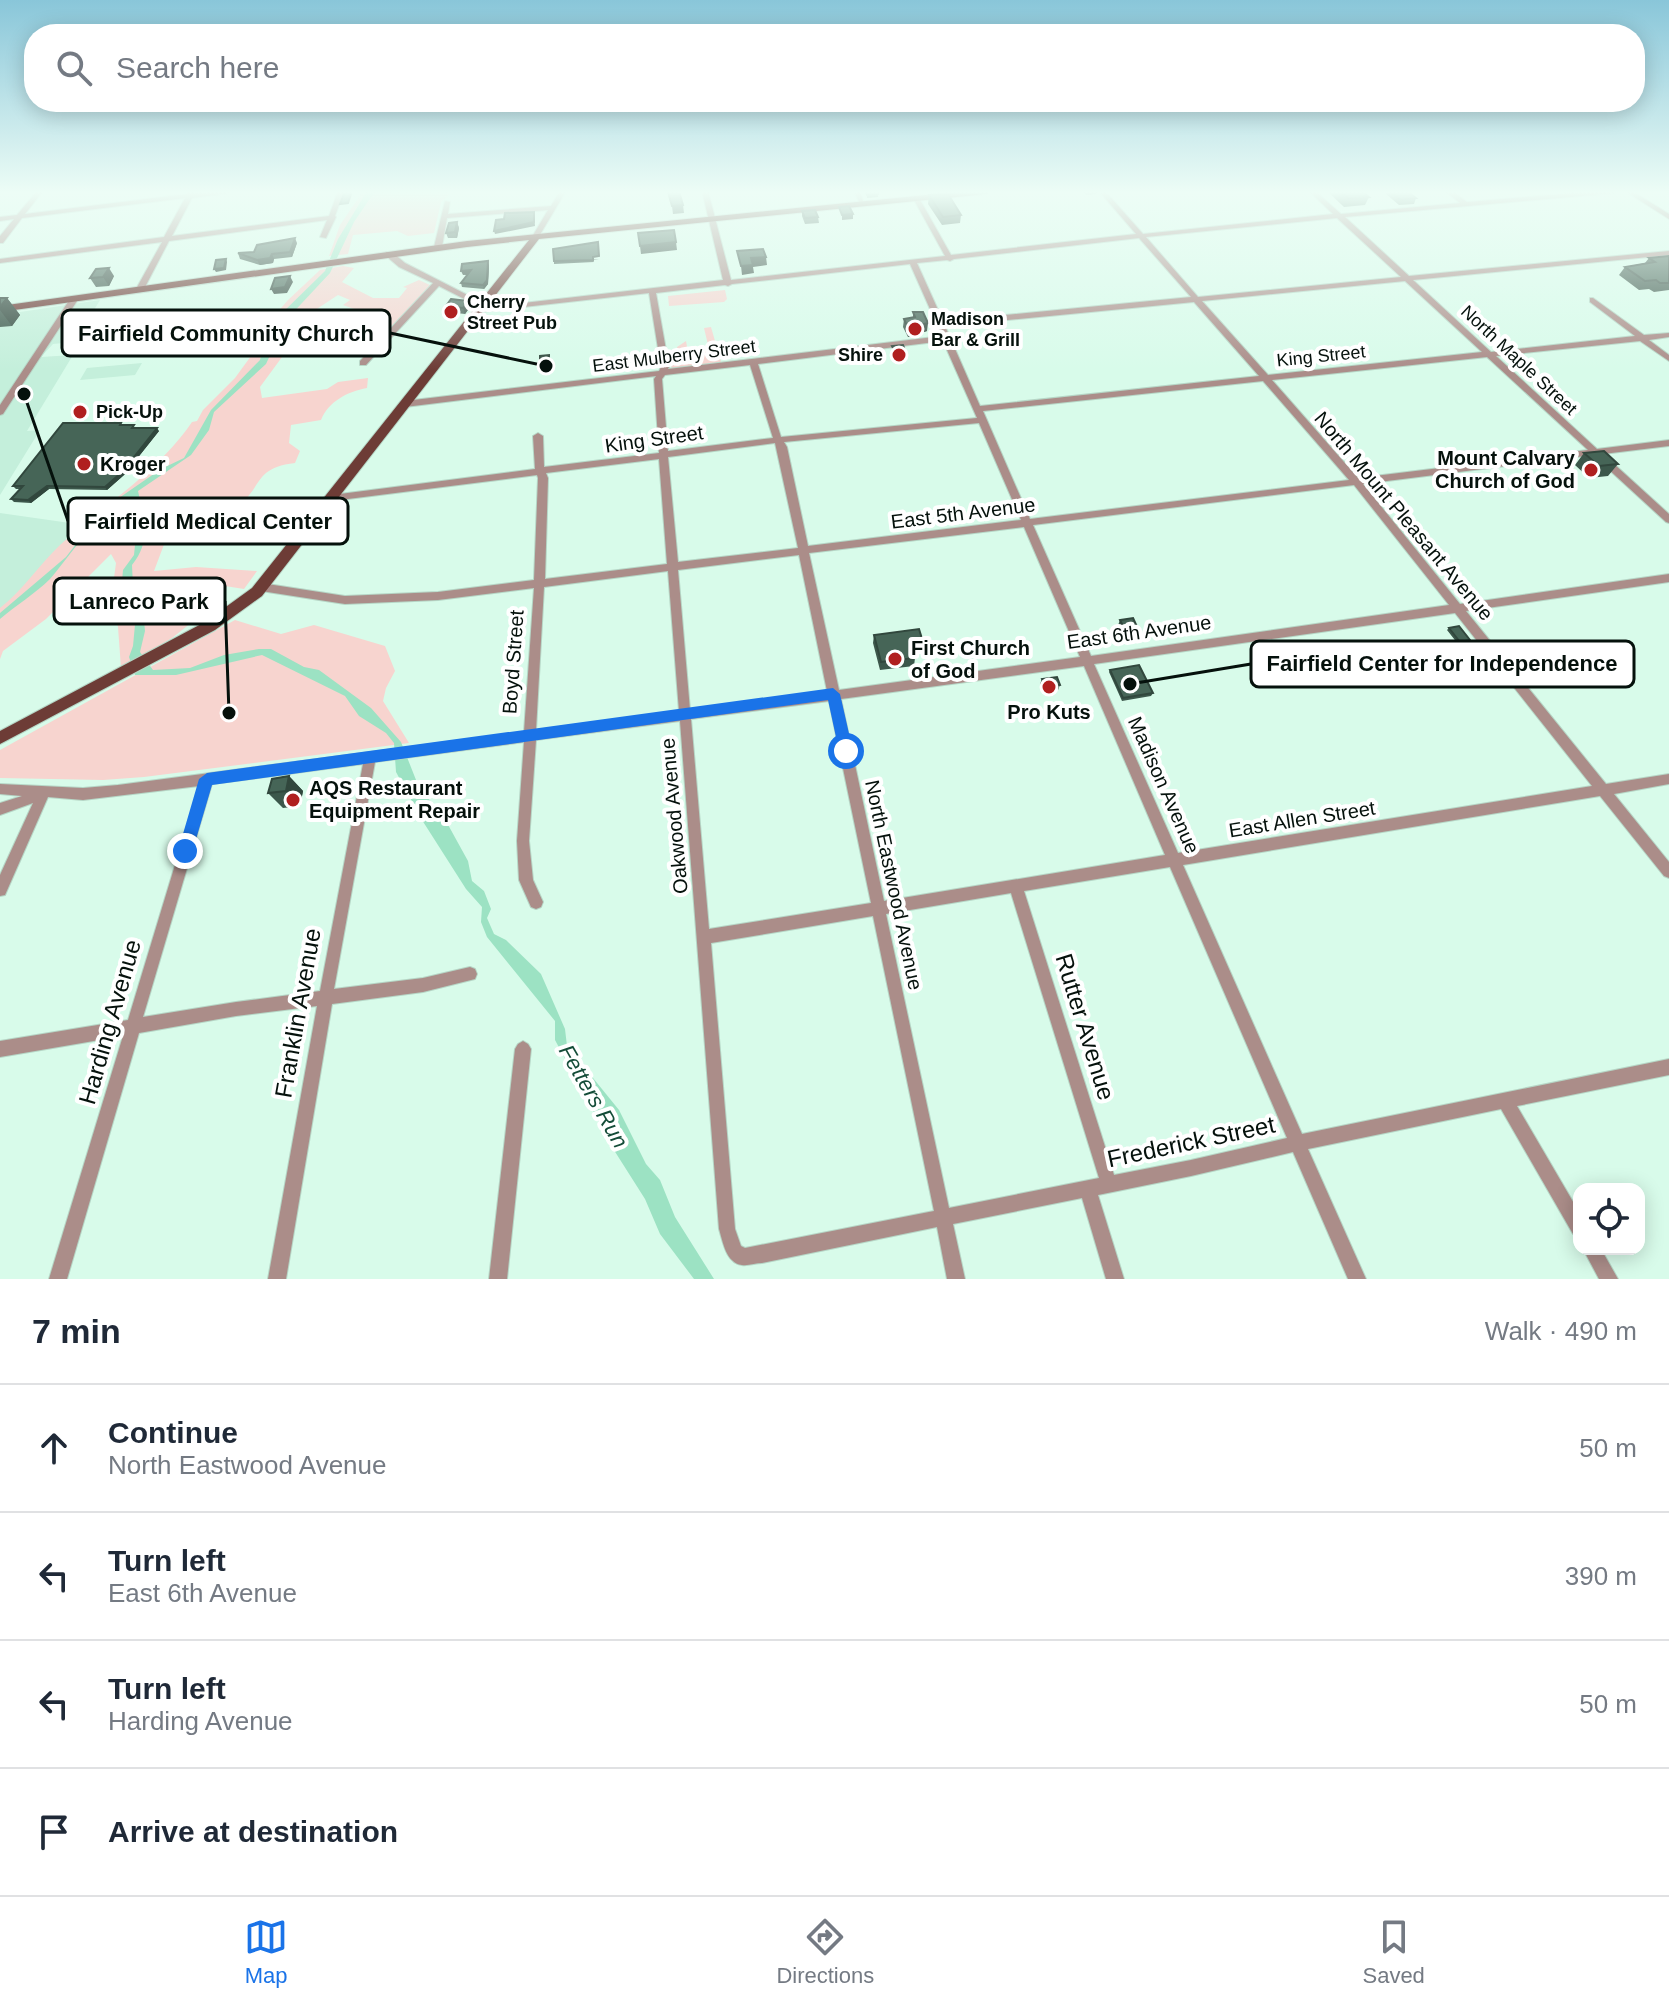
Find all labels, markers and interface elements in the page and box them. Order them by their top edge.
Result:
search box [24,24,1645,112]
icon: search [52,46,96,90]
text: Search here [116,51,279,84]
place label: Cherry Street Pub [467,292,557,333]
street label: North Maple Street [1457,301,1581,419]
marker: Cherry Street Pub [442,303,460,321]
place label: Madison Bar & Grill [931,309,1020,350]
callout: Fairfield Community Church [62,310,390,356]
marker: Madison Bar & Grill [906,320,924,338]
text: Fairfield Community Church [78,321,374,346]
street label: East Mulberry Street [591,336,757,376]
street label: King Street [1276,341,1366,371]
place label: Shire [838,345,883,365]
marker: Shire [890,346,908,364]
place label: Pick-Up [96,402,163,422]
marker: Pick-Up [71,403,89,421]
street label: North Mount Pleasant Avenue [1310,407,1498,625]
street label: King Street [603,421,705,457]
place label: Mount Calvary Church of God [1435,447,1576,492]
place label: Kroger [100,453,166,475]
marker: Kroger [75,455,93,473]
marker: Mount Calvary Church of God [1582,461,1600,479]
street label: East 5th Avenue [890,493,1036,533]
callout: Fairfield Medical Center [68,498,348,544]
text: Fairfield Medical Center [84,509,333,534]
callout: Lanreco Park [54,578,225,624]
text: Lanreco Park [69,589,209,614]
street label: Boyd Street [498,609,528,715]
street label: East 6th Avenue [1066,611,1212,653]
place label: First Church of God [911,637,1030,682]
callout: Fairfield Center for Independence [1251,641,1634,687]
marker: First Church of God [886,650,904,668]
text: Fairfield Center for Independence [1267,651,1617,676]
marker: Pro Kuts [1040,678,1058,696]
place label: Pro Kuts [1007,701,1091,723]
street label: Madison Avenue [1124,713,1204,857]
route start [828,733,864,769]
street label: Oakwood Avenue [656,737,692,895]
place label: AQS Restaurant Equipment Repair [309,777,480,822]
street label: North Eastwood Avenue [861,778,927,992]
marker: AQS Restaurant Equipment Repair [284,791,302,809]
street label: East Allen Street [1227,797,1377,841]
route end [167,833,203,869]
street label: Franklin Avenue [269,926,326,1100]
street label: Harding Avenue [73,936,146,1107]
street label: Rutter Avenue [1050,950,1121,1103]
water label: Fetters Run [554,1040,633,1152]
street label: Frederick Street [1105,1110,1278,1172]
map controls [1573,1183,1645,1255]
button: locate [1573,1183,1645,1255]
text: 7 min [32,1312,121,1350]
text: Walk · 490 m [1485,1316,1637,1346]
text: Continue [108,1416,238,1449]
icon: ahead [32,1426,76,1470]
text: 50 m [1579,1433,1637,1463]
text: North Eastwood Avenue [108,1450,386,1480]
text: Turn left [108,1544,226,1577]
icon: left [32,1554,76,1598]
text: 390 m [1565,1561,1637,1591]
text: East 6th Avenue [108,1578,297,1608]
text: Turn left [108,1672,226,1705]
icon: left [32,1682,76,1726]
text: 50 m [1579,1689,1637,1719]
text: Harding Avenue [108,1706,293,1736]
icon: arrive [32,1810,76,1854]
text: Arrive at destination [108,1815,398,1848]
tab: Map [244,1915,288,1989]
tab: Directions [776,1915,874,1989]
tab: Saved [1362,1915,1425,1989]

